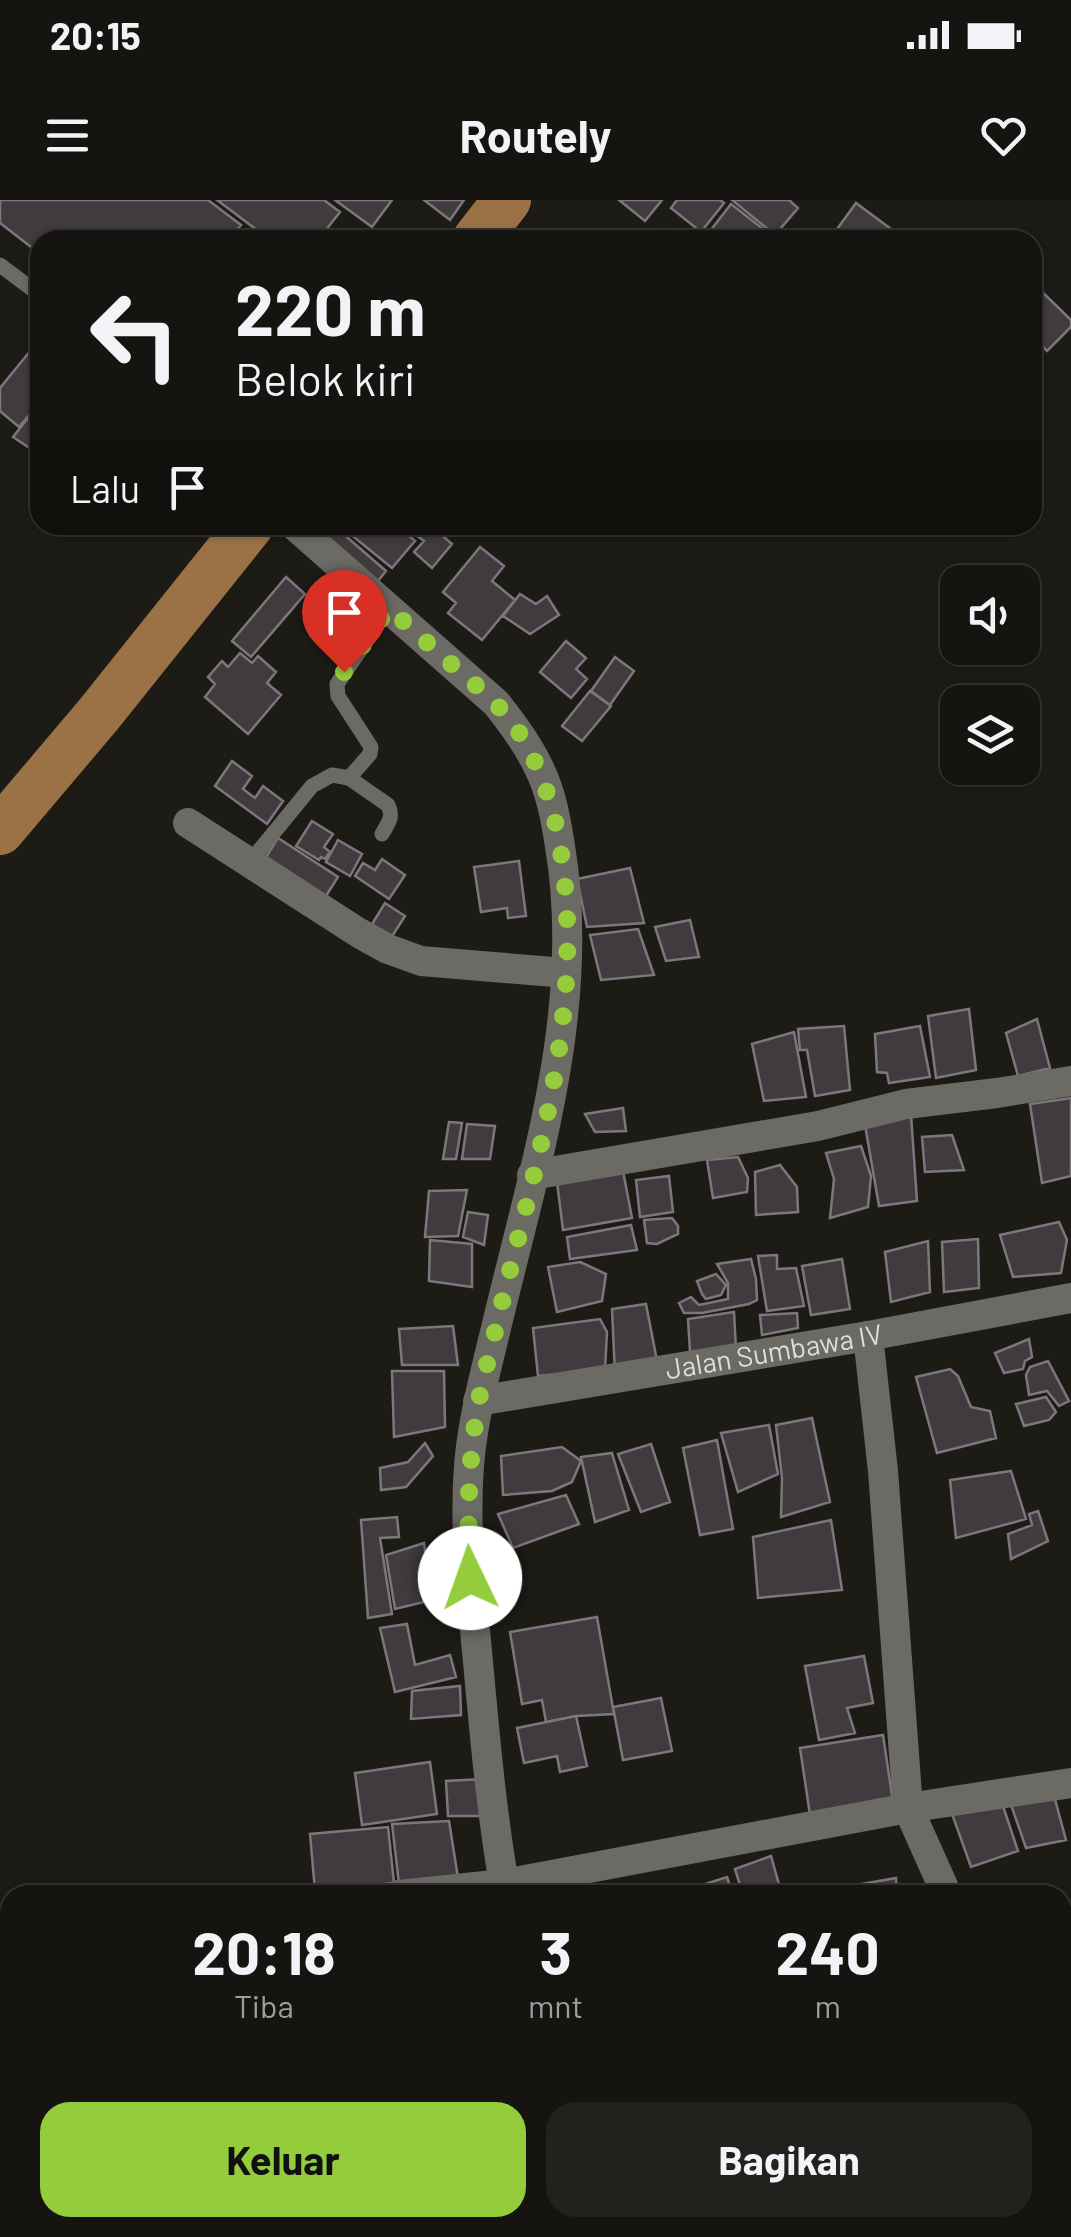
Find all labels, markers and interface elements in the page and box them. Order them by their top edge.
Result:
text: 20:15 [50,12,141,58]
icon: menu [40,108,95,163]
text: Routely [460,108,611,162]
icon: heart [976,108,1031,163]
text: 220 m [235,266,426,350]
icon: left [70,270,200,400]
text: Belok kiri [235,351,416,405]
icon: arrive [160,460,215,515]
text: Lalu [70,465,140,511]
map controls [940,565,1040,785]
button: sound [940,565,1040,665]
pin [302,570,387,673]
icon: arrive [317,585,372,640]
button: layers [940,685,1040,785]
street label: Jalan Sumbawa IV [663,1316,885,1386]
position arrow [418,1526,522,1630]
text: 20:18 [192,1915,336,1987]
text: 3 [539,1915,572,1987]
text: 240 [776,1915,880,1987]
text: Tiba [234,1986,294,2024]
text: mnt [528,1986,583,2024]
text: m [814,1986,841,2024]
button: Keluar [40,2102,526,2217]
button: Bagikan [546,2102,1032,2217]

